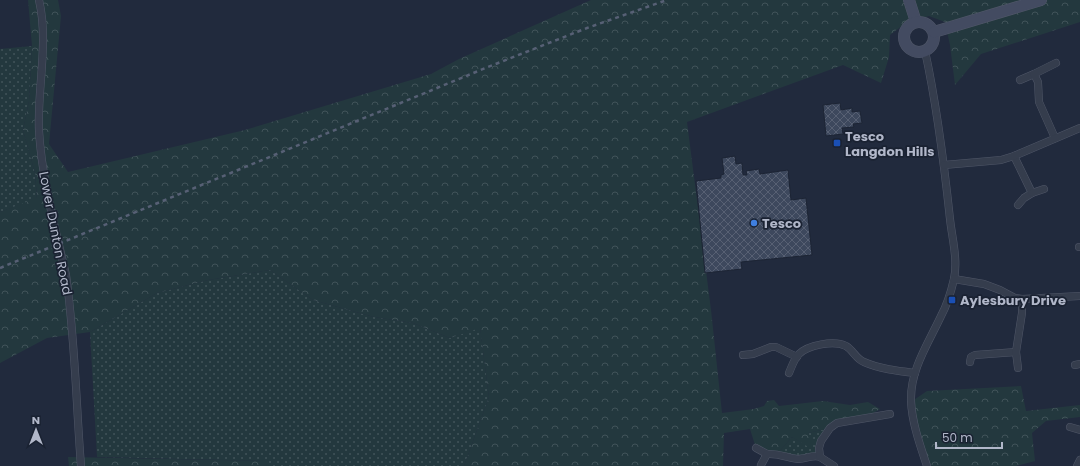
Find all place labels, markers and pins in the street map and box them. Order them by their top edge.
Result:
place label: Tesco Langdon Hills [845,127,935,161]
marker: Tesco Langdon Hills [832,138,842,148]
place label: Tesco [762,214,801,233]
marker: Tesco [749,218,759,228]
place label: Aylesbury Drive [960,291,1066,310]
marker: Aylesbury Drive [947,295,957,305]

